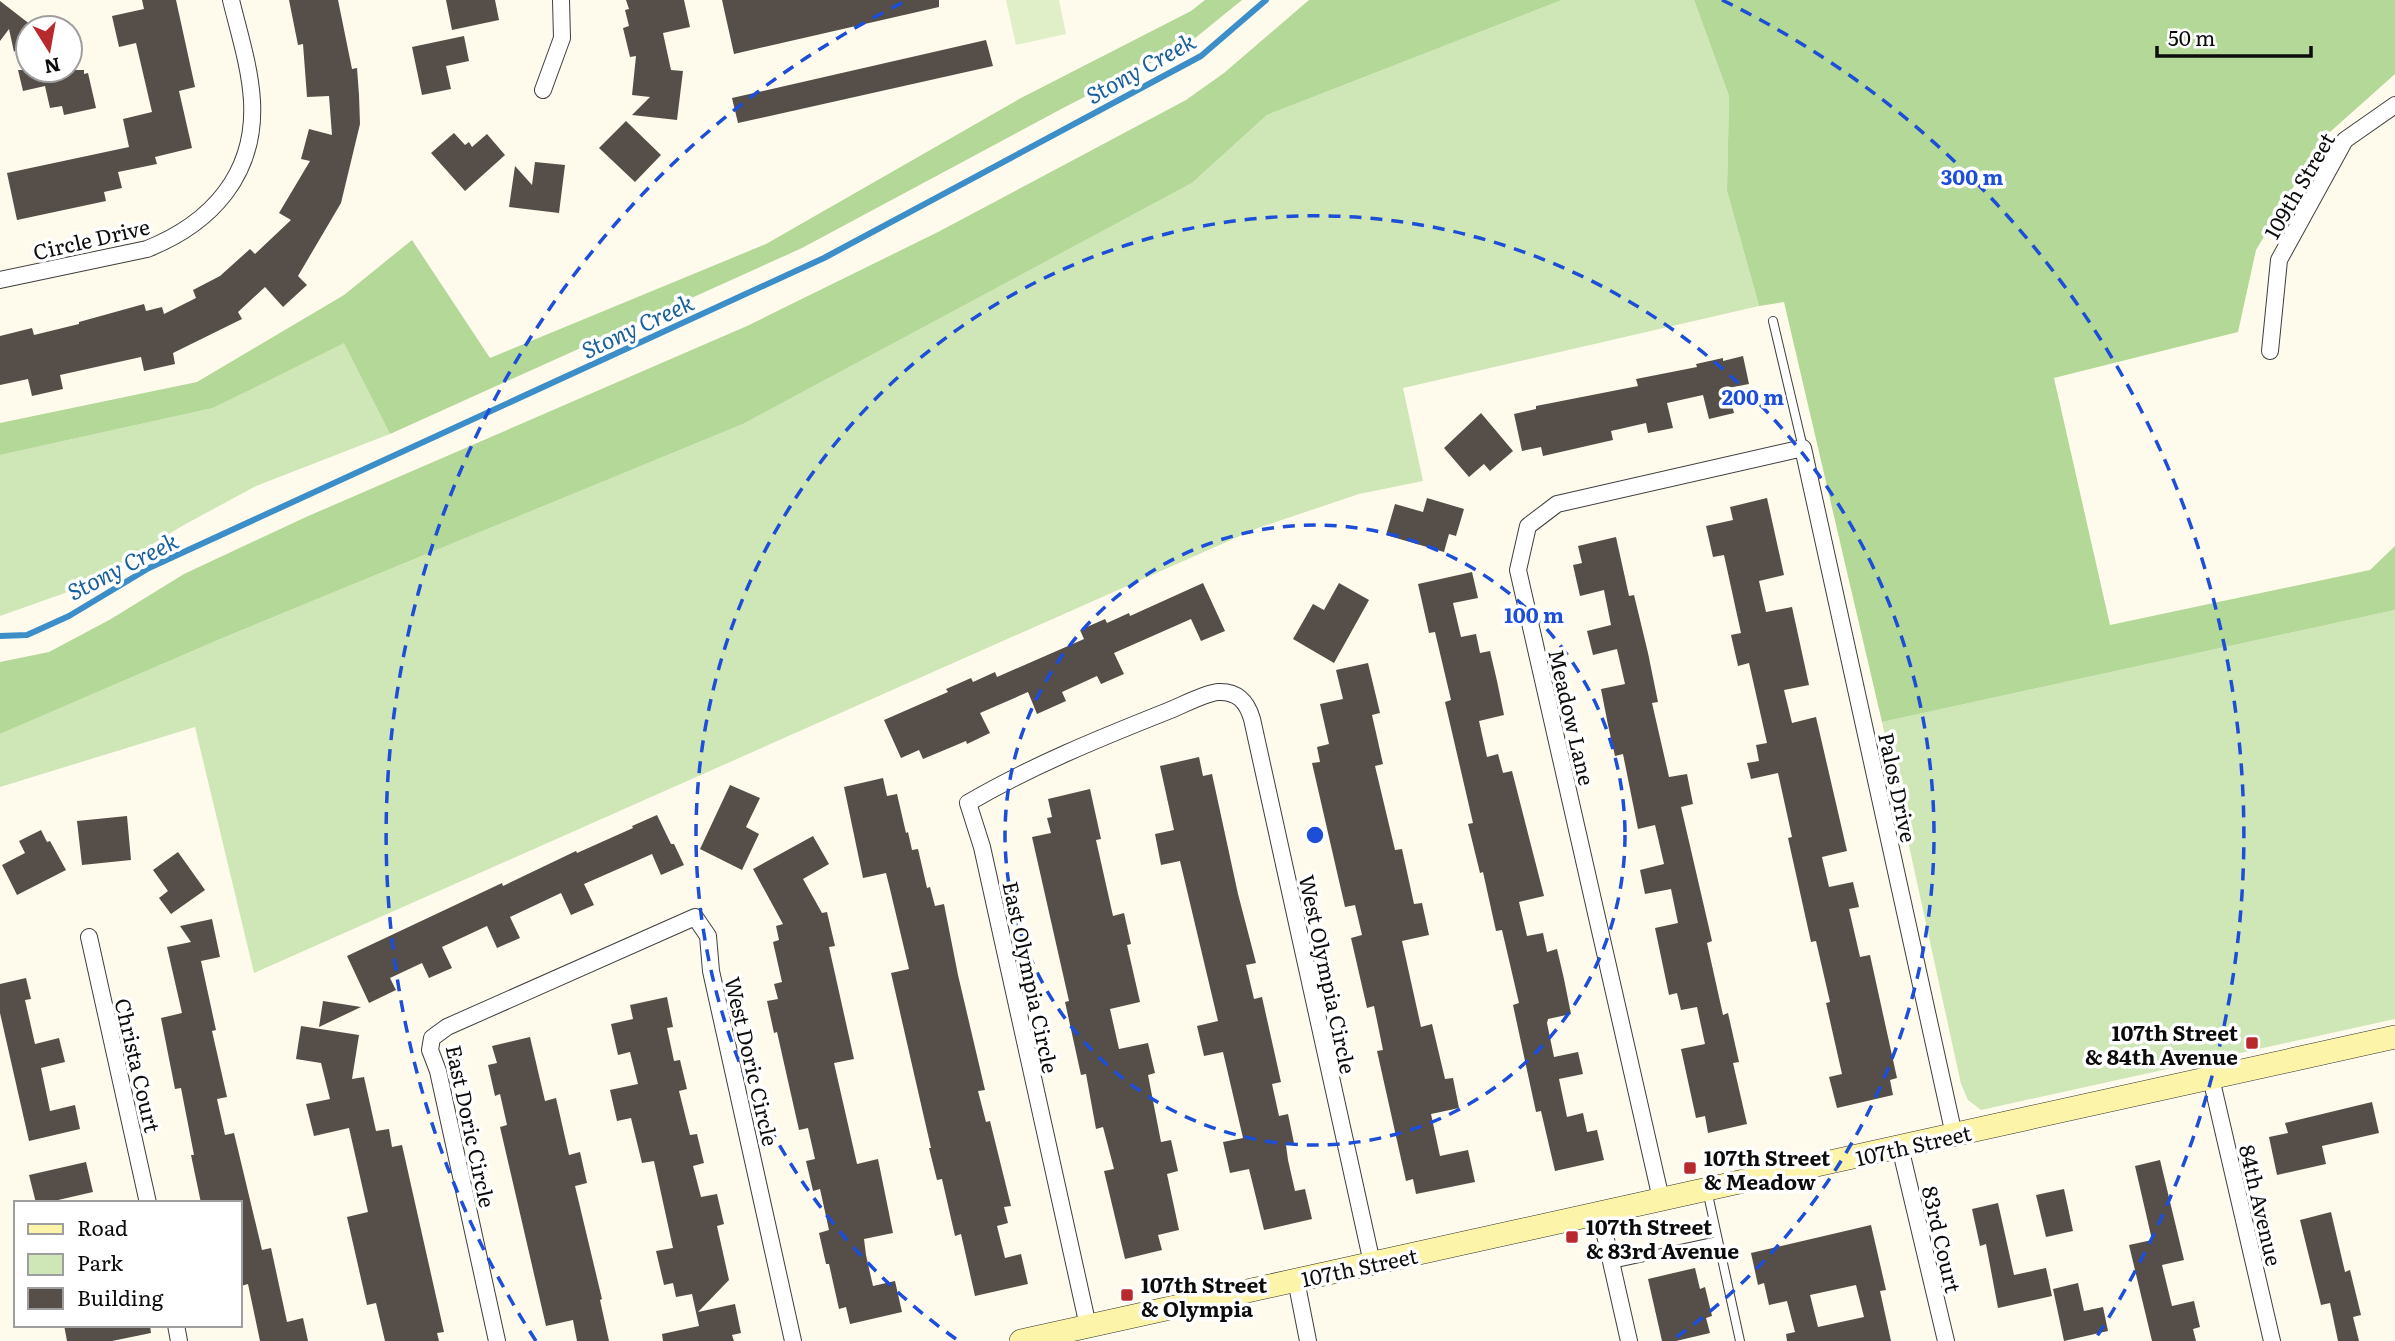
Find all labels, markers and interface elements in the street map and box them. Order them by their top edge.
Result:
north arrow [14,14,84,84]
scale bar [2157,14,2311,58]
text: 50 m [2168,21,2215,52]
water label: Stony Creek [1079,23,1201,111]
text: N [42,51,63,82]
street label: 109th Street [2255,126,2341,244]
text: 300 m [1941,160,2003,191]
street label: Circle Drive [30,210,152,266]
water label: Stony Creek [575,284,699,366]
text: 200 m [1722,380,1784,411]
water label: Stony Creek [61,522,184,607]
text: 100 m [1504,598,1564,629]
street label: Meadow Lane [1542,646,1604,788]
street label: Palos Drive [1872,729,1926,845]
centre of rings [1303,823,1327,847]
street label: West Olympia Circle [1293,872,1365,1077]
street label: East Olympia Circle [996,878,1068,1076]
street label: West Doric Circle [718,973,788,1149]
street label: Christa Court [109,995,170,1136]
place label: 107th Street & 84th Avenue [2085,1016,2239,1071]
marker: 107th Street & 84th Avenue [2244,1035,2260,1051]
street label: East Doric Circle [440,1042,504,1210]
street label: 107th Street [1852,1116,1974,1172]
place label: 107th Street & Meadow [1704,1141,1831,1196]
street label: 84th Avenue [2233,1141,2291,1269]
marker: 107th Street & Meadow [1682,1160,1698,1176]
street label: 83rd Court [1916,1183,1970,1296]
legend [14,1201,242,1327]
place label: 107th Street & 83rd Avenue [1586,1210,1739,1265]
text: Road [77,1211,128,1242]
marker: 107th Street & 83rd Avenue [1564,1229,1580,1245]
street label: 107th Street [1298,1238,1420,1293]
text: Park [77,1246,123,1277]
place label: 107th Street & Olympia [1141,1268,1268,1323]
text: Building [77,1281,164,1312]
marker: 107th Street & Olympia [1119,1287,1135,1303]

